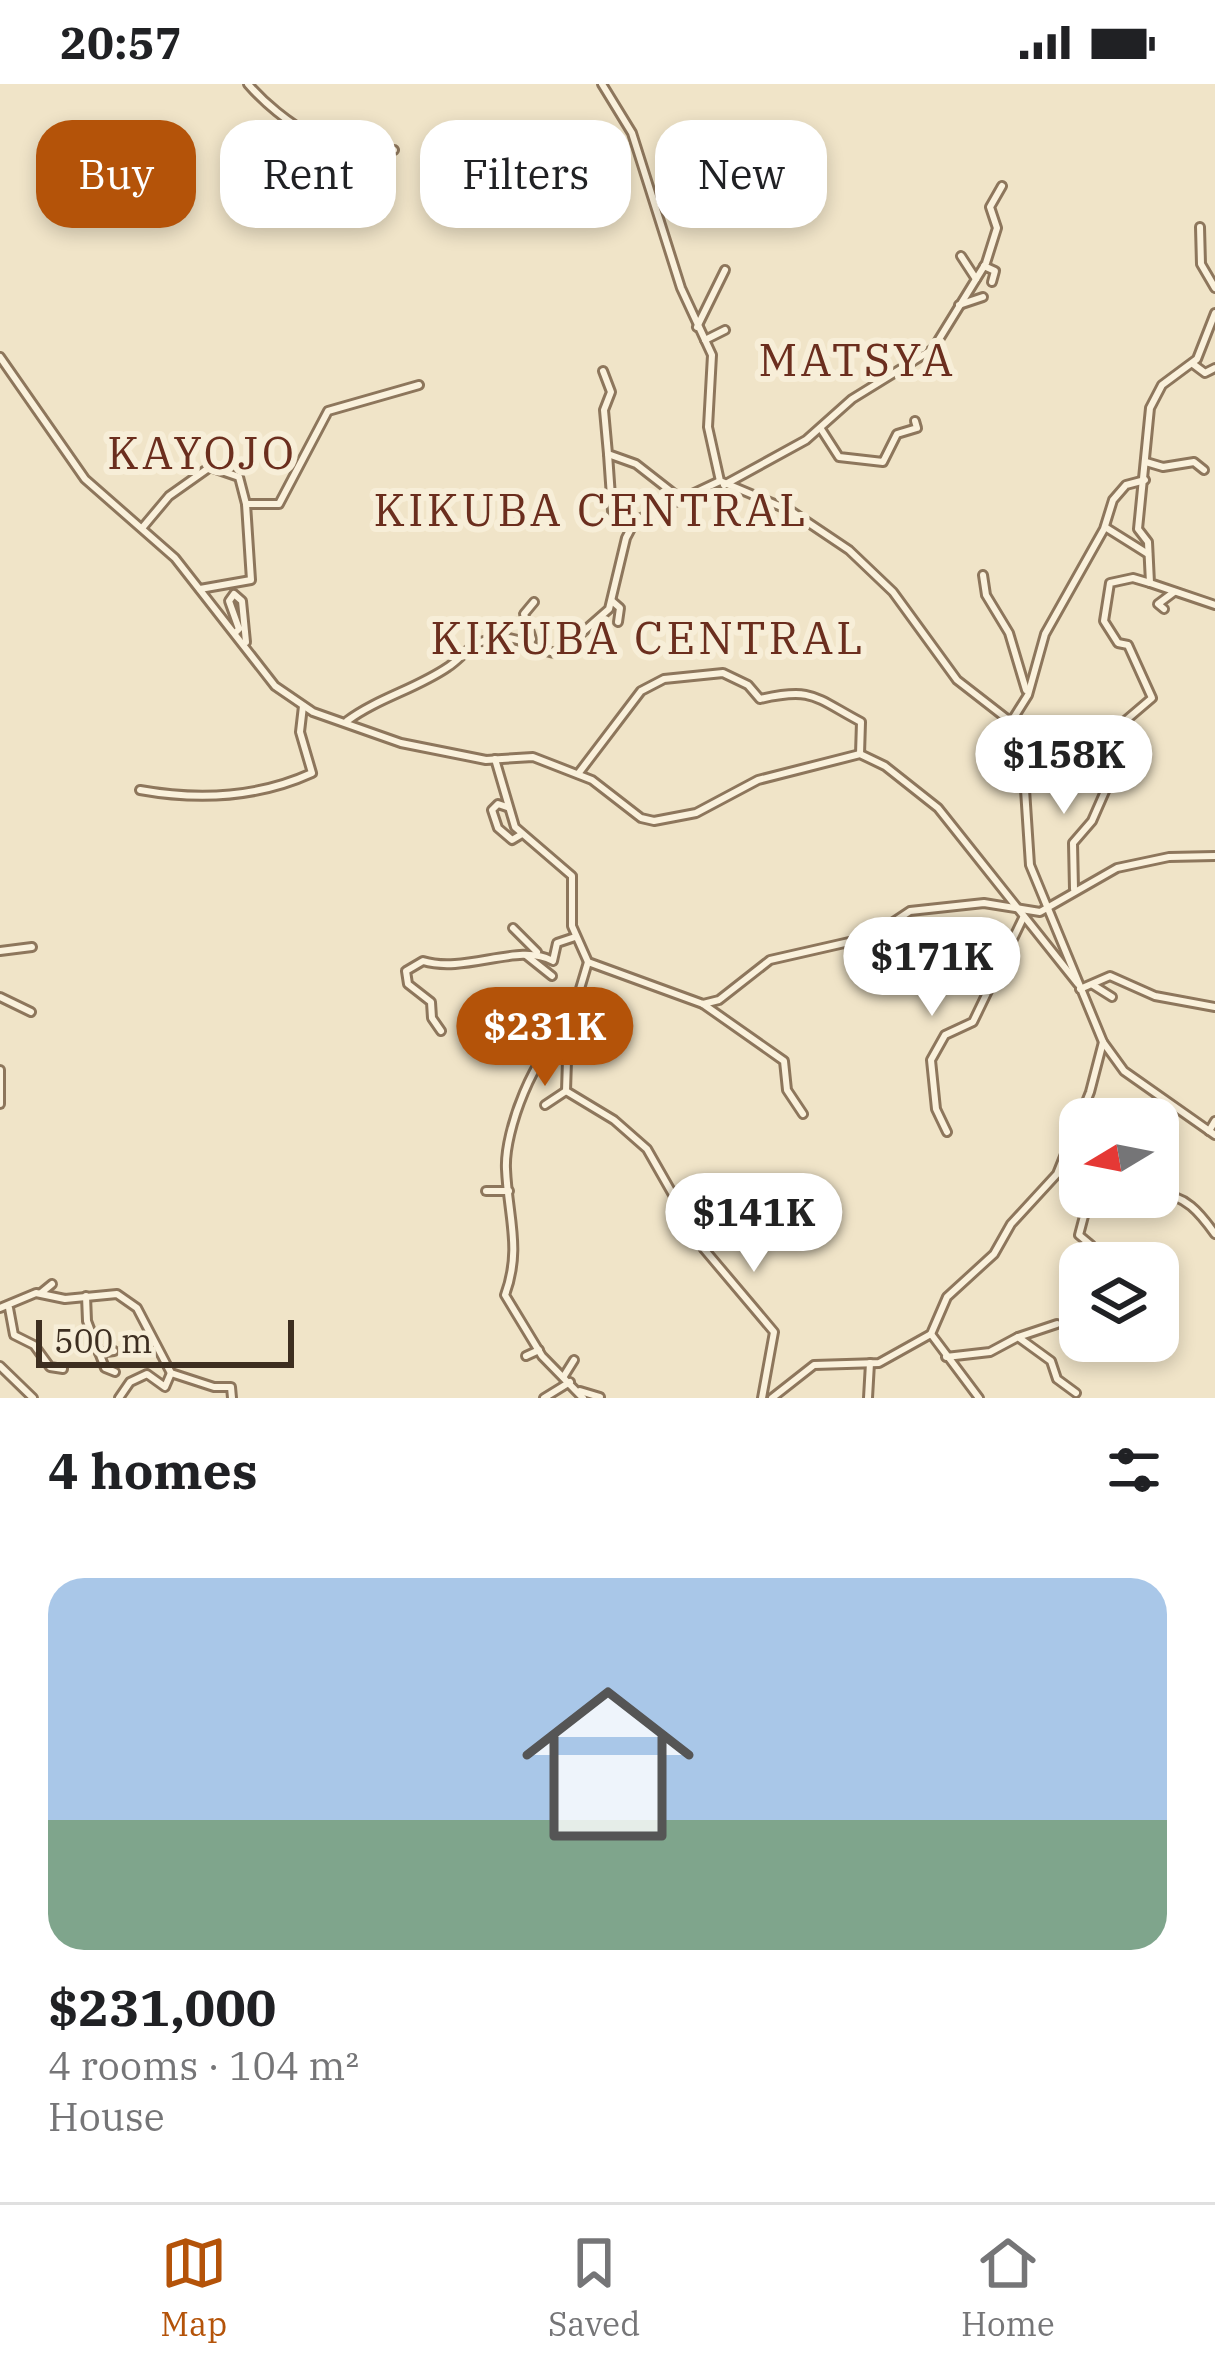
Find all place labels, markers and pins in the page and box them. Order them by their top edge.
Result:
pin: $158K [980,715,1148,817]
pin: $171K [848,917,1016,1019]
pin: $231K [461,987,629,1089]
pin: $141K [670,1173,838,1275]

